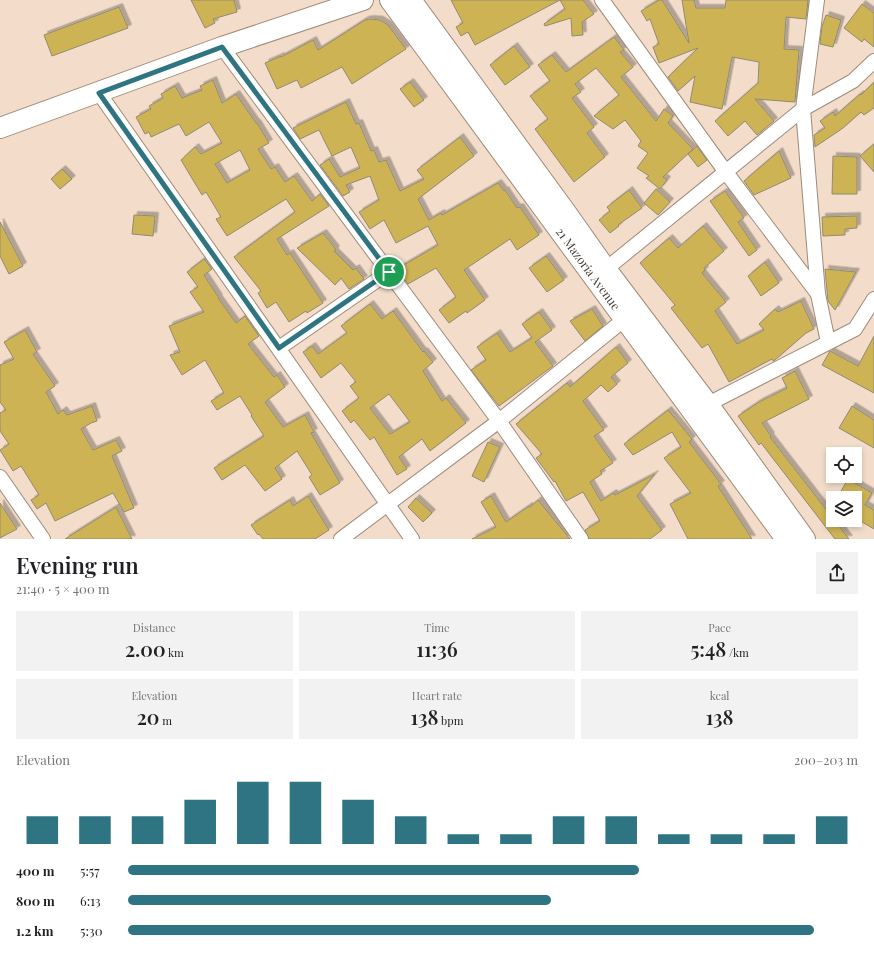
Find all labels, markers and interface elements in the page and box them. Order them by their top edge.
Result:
street label: 21 Mazoria Avenue [553,224,624,313]
pin [372,255,406,289]
icon: arrive [378,261,400,283]
map controls [826,447,862,527]
button: locate [826,447,862,483]
button: layers [826,491,862,527]
text: Evening run [16,550,139,580]
button: share [816,552,858,594]
text: 21:40 · 5 × 400 m [16,580,109,597]
text: Distance [133,620,176,635]
text: Time [424,620,450,635]
text: Pace [708,620,731,635]
text: 2.00 [125,635,166,662]
text: 11:36 [416,635,458,662]
text: 5:48 [690,635,726,662]
text: km [166,645,184,660]
text: /km [726,645,749,660]
text: Elevation [131,688,177,703]
text: Heart rate [412,688,462,703]
text: kcal [710,688,730,703]
text: 20 [137,703,159,730]
text: 138 [411,703,438,730]
text: 138 [706,703,734,730]
text: m [159,713,172,728]
text: bpm [438,713,463,728]
text: Elevation [16,751,70,768]
text: 200–203 m [794,751,858,768]
text: 400 m [16,862,54,879]
text: 5:57 [80,862,100,879]
text: 800 m [16,892,55,909]
text: 6:13 [80,892,101,909]
text: 1.2 km [16,922,53,939]
text: 5:30 [80,922,103,939]

